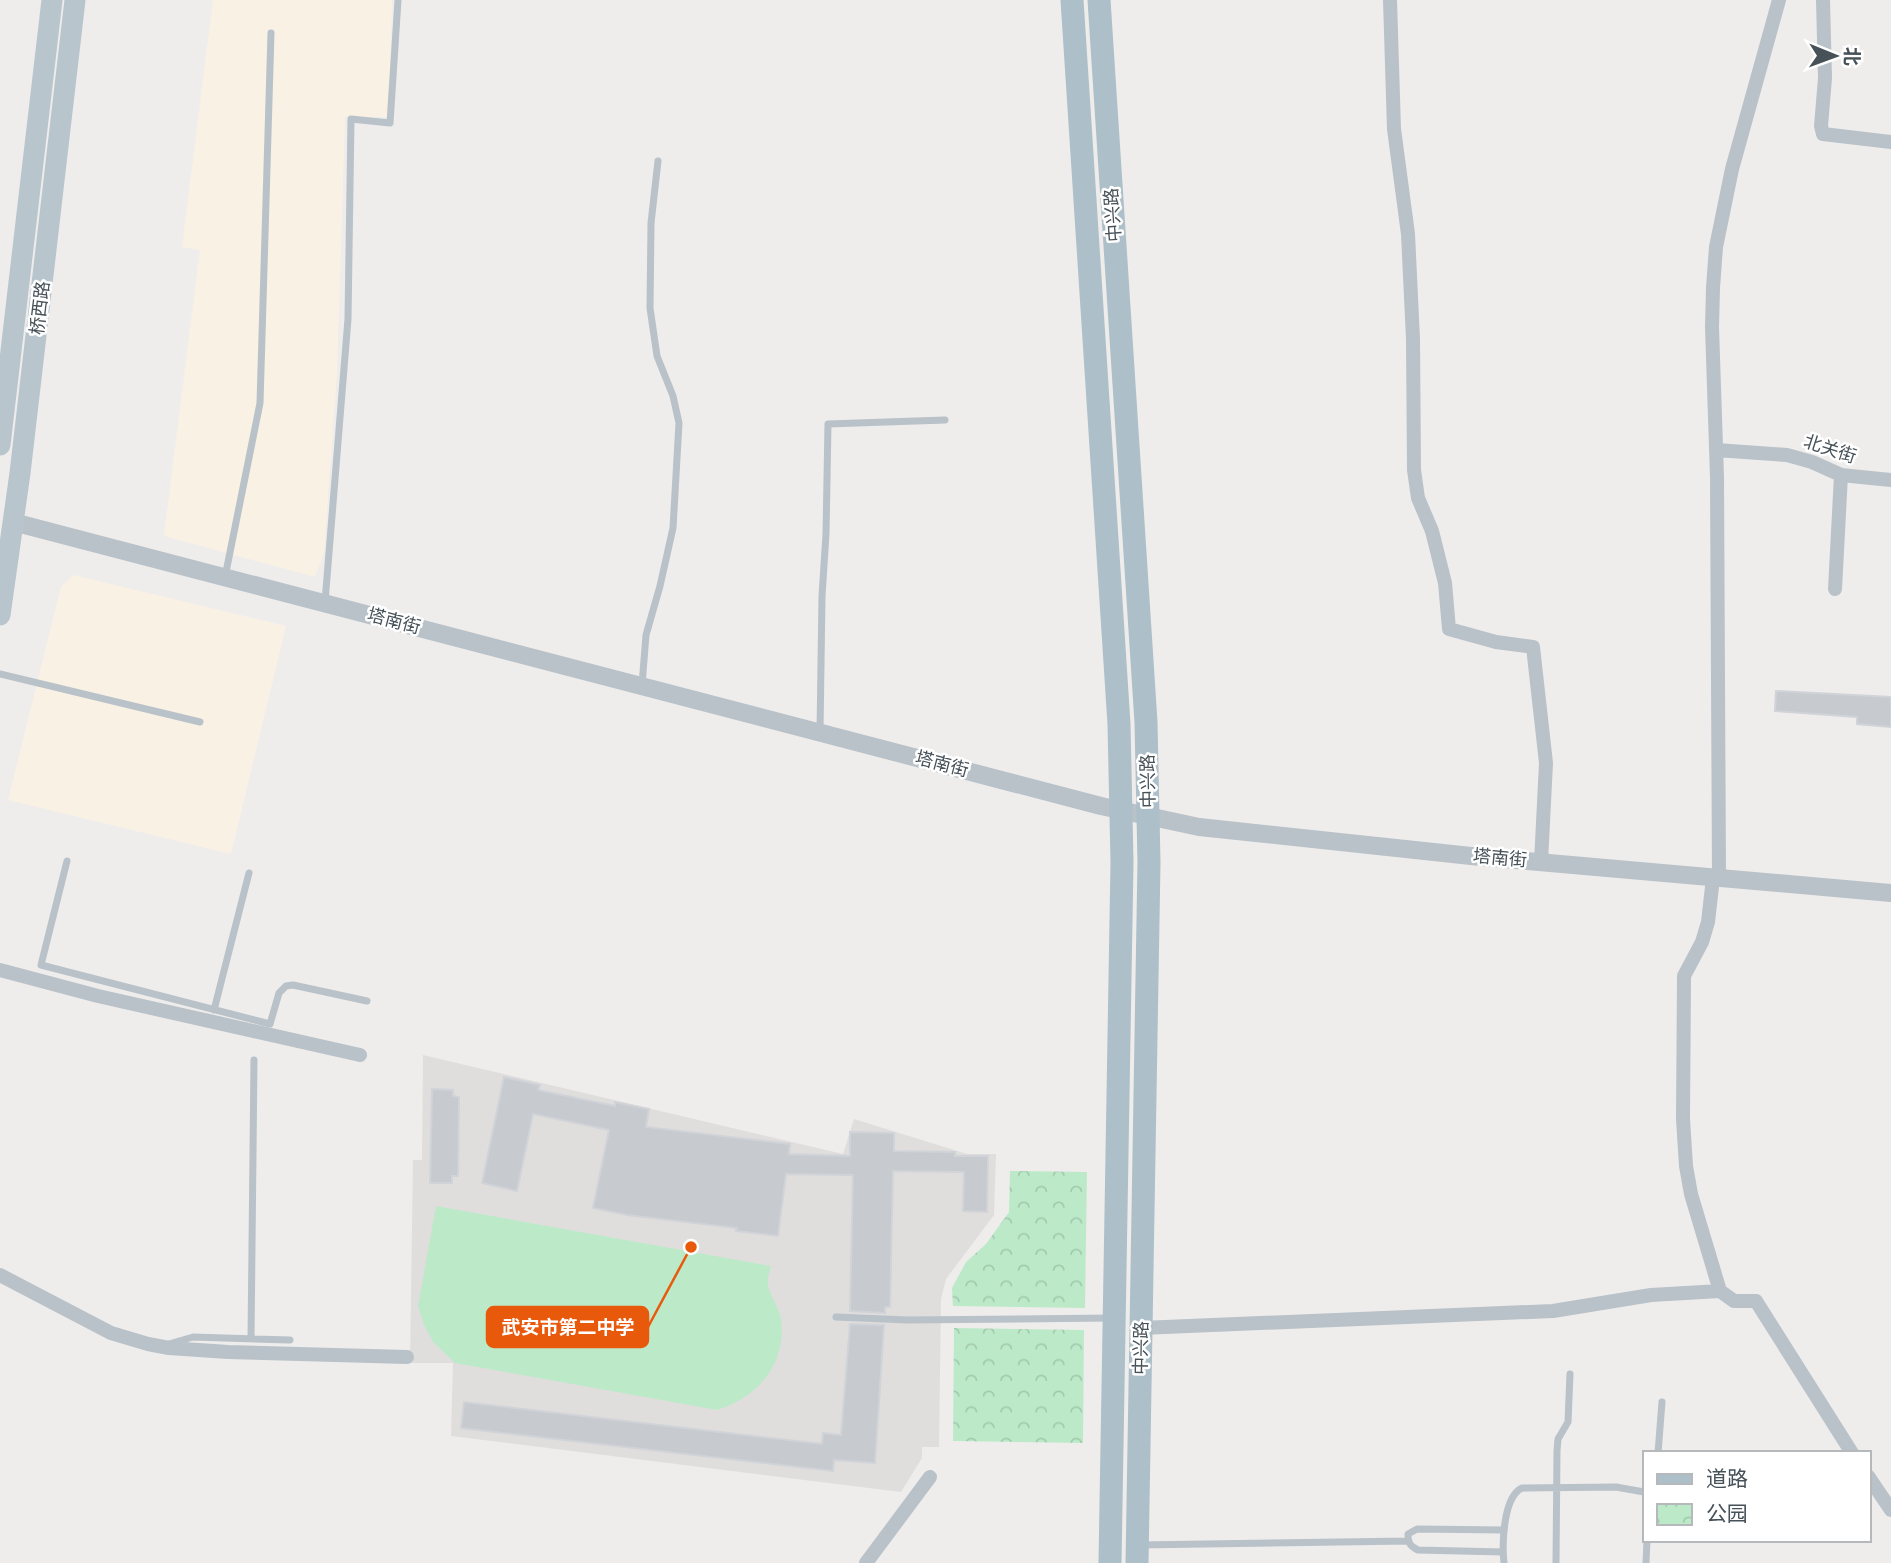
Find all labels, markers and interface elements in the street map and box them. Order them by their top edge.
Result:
north arrow [1800,21,1870,91]
text: 北 [1840,47,1863,66]
street label: 中兴路 [1100,187,1125,243]
street label: 桥西路 [26,280,53,336]
street label: 北关街 [1801,430,1859,467]
street label: 塔南街 [365,603,423,638]
street label: 塔南街 [913,746,971,781]
street label: 中兴路 [1137,754,1158,808]
street label: 塔南街 [1472,845,1528,870]
callout: 武安市第二中学 [487,1307,648,1347]
text: 武安市第二中学 [501,1316,635,1339]
street label: 中兴路 [1130,1321,1151,1375]
legend [1643,1451,1870,1542]
text: 道路 [1706,1466,1748,1491]
text: 公园 [1706,1501,1748,1526]

